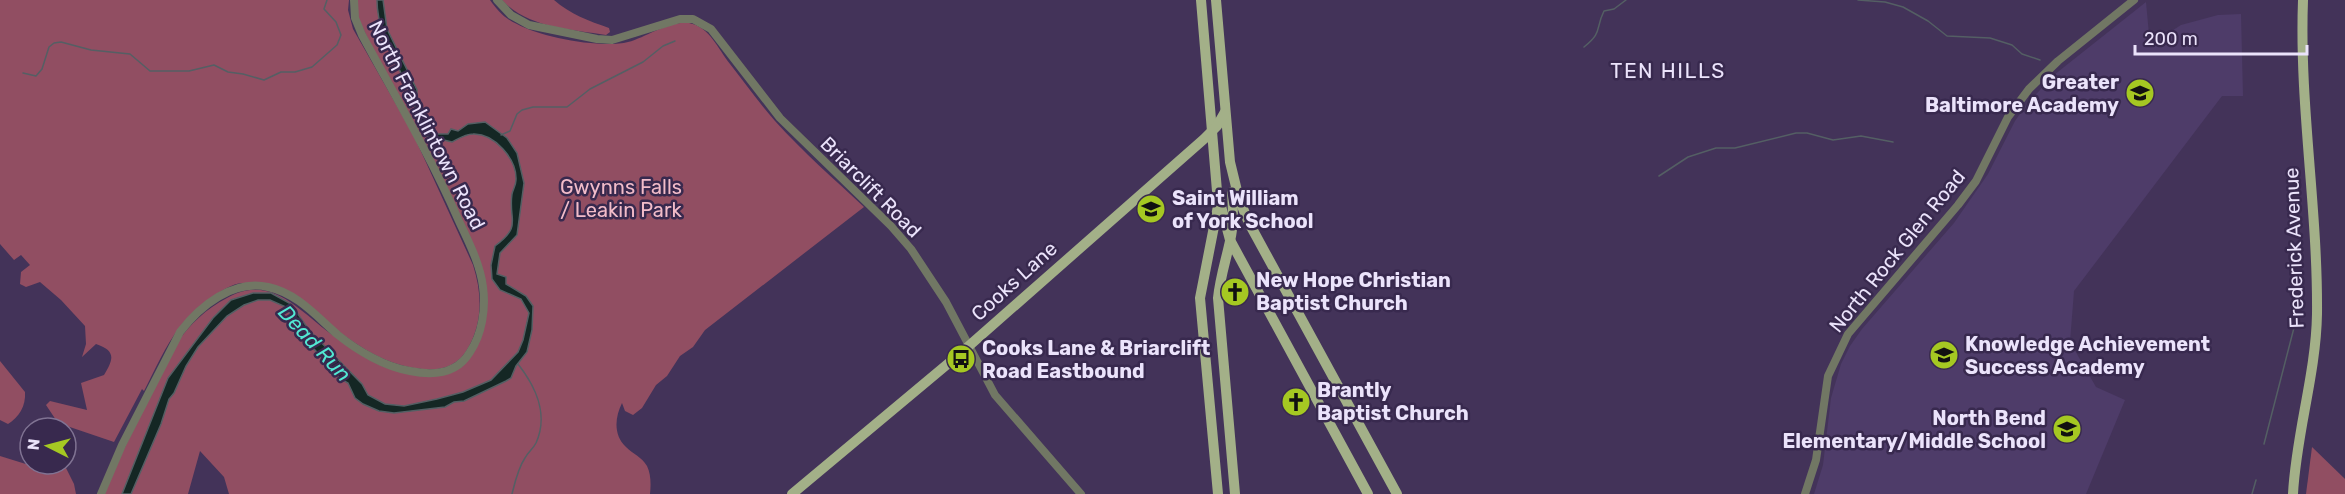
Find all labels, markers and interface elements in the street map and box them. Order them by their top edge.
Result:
street label: North Franklintown Road [364,16,490,234]
scale bar [2135,18,2308,56]
text: 200 m [2144,28,2198,50]
district label: TEN HILLS [1610,58,1726,83]
place label: Greater Baltimore Academy [1925,70,2119,117]
school or university icon: Greater Baltimore Academy [2124,77,2156,109]
street label: Briarclift Road [816,132,926,242]
street label: North Rock Glen Road [1824,165,1970,337]
street label: Frederick Avenue [2279,167,2309,329]
park label: Gwynns Falls / Leakin Park [560,175,682,222]
place label: Saint William of York School [1172,186,1314,233]
school or university icon: Saint William of York School [1135,193,1167,225]
street label: Cooks Lane [966,236,1062,326]
place label: New Hope Christian Baptist Church [1256,268,1451,315]
church icon: New Hope Christian Baptist Church [1219,276,1251,308]
water label: Dead Run [273,300,357,386]
place label: Knowledge Achievement Success Academy [1965,332,2210,379]
place label: Cooks Lane & Briarclift Road Eastbound [982,336,1210,383]
school or university icon: Knowledge Achievement Success Academy [1928,339,1960,371]
bus stop icon: Cooks Lane & Briarclift Road Eastbound [945,343,977,375]
place label: Brantly Baptist Church [1317,378,1469,425]
church icon: Brantly Baptist Church [1280,386,1312,418]
place label: North Bend Elementary/Middle School [1782,406,2046,453]
school or university icon: North Bend Elementary/Middle School [2051,413,2083,445]
north arrow [18,416,78,476]
text: N [24,438,44,451]

